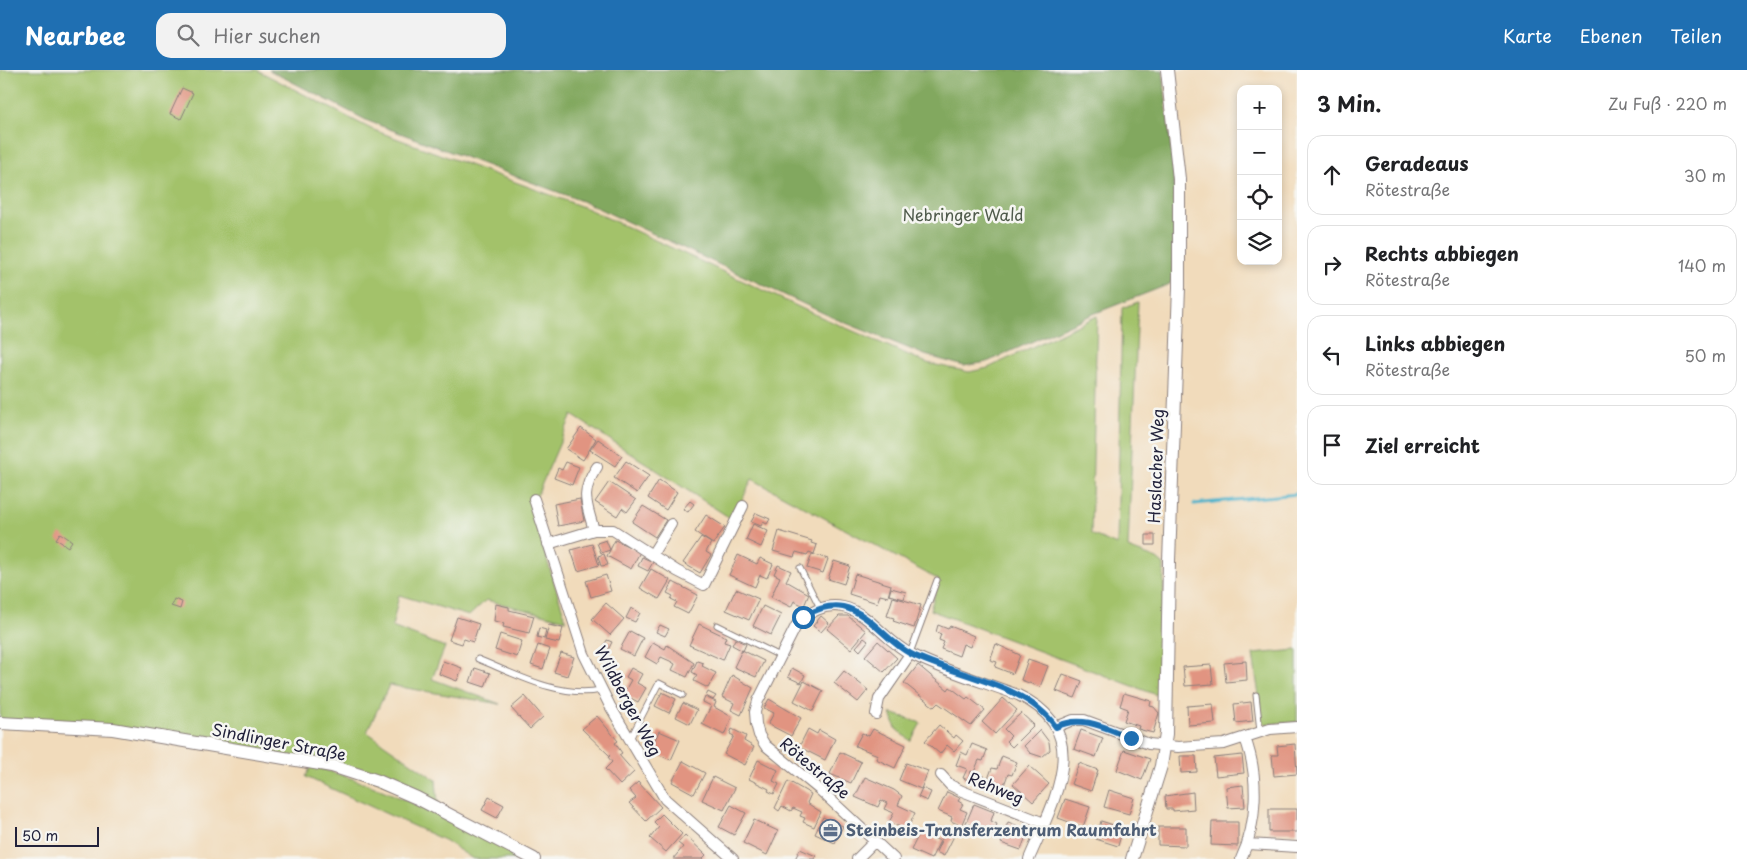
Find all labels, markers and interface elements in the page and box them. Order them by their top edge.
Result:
search box [156,13,506,58]
text: Nearbee [25,17,126,53]
icon: search [174,21,202,49]
text: Hier suchen [214,21,321,49]
text: Karte [1503,22,1552,49]
text: Ebenen [1580,22,1643,49]
text: Teilen [1671,22,1722,49]
map controls [1237,85,1282,265]
button: + [1237,85,1282,130]
text: 3 Min. [1317,87,1381,119]
text: Zu Fuß · 220 m [1608,91,1727,115]
button: − [1237,130,1282,175]
text: Geradeaus [1365,149,1469,177]
icon: ahead [1318,161,1346,189]
text: 30 m [1684,163,1726,187]
button: locate [1237,175,1282,220]
text: Rötestraße [1365,177,1450,201]
park label: Nebringer Wald [903,202,1023,226]
button: layers [1237,220,1282,265]
text: Rechts abbiegen [1365,239,1519,267]
icon: right [1318,251,1346,279]
text: 140 m [1678,253,1726,277]
text: Rötestraße [1365,267,1450,291]
text: Links abbiegen [1365,329,1505,357]
icon: left [1318,341,1346,369]
text: 50 m [1685,343,1726,367]
text: Rötestraße [1365,357,1450,381]
street label: Haslacher Weg [1141,408,1169,524]
icon: arrive [1318,431,1346,459]
text: Ziel erreicht [1365,431,1480,459]
route start [792,606,815,629]
street label: Wildberger Weg [590,641,668,760]
street label: Sindlinger Straße [210,716,348,766]
route end [1120,727,1143,750]
street label: Rötestraße [775,731,856,804]
street label: Rehweg [965,765,1028,809]
place label: Steinbeis-Transferzentrum Raumfahrt [846,817,1157,841]
office icon: Steinbeis-Transferzentrum Raumfahrt [818,818,842,842]
scale bar [15,824,99,847]
text: 50 m [22,825,58,846]

